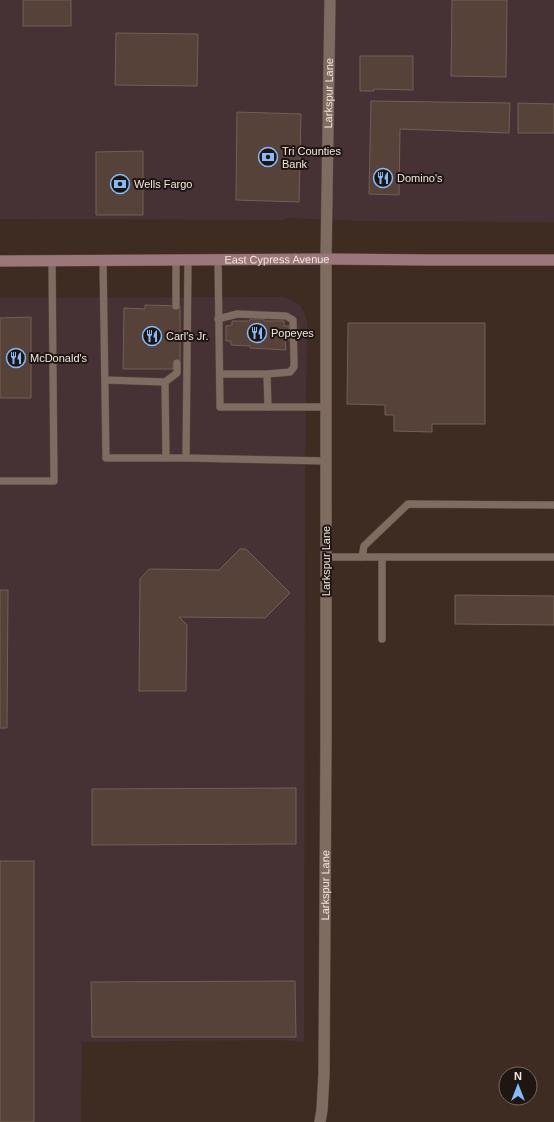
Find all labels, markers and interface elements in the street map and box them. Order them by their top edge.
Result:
street label: Larkspur Lane [322,58,335,129]
place label: Tri Counties Bank [282,145,341,170]
bank icon: Tri Counties Bank [257,146,279,168]
restaurant icon: Domino's [372,167,394,189]
place label: Domino's [397,172,443,184]
bank icon: Wells Fargo [109,173,131,195]
place label: Wells Fargo [134,178,192,190]
street label: East Cypress Avenue [224,253,330,266]
restaurant icon: Popeyes [246,322,268,344]
restaurant icon: Carl's Jr. [141,325,163,347]
place label: Popeyes [271,327,314,339]
place label: Carl's Jr. [166,330,208,342]
restaurant icon: McDonald's [5,347,27,369]
place label: McDonald's [30,352,88,364]
street label: Larkspur Lane [320,526,332,596]
street label: Larkspur Lane [319,850,331,920]
north arrow [498,1066,538,1106]
text: N [514,1070,522,1082]

